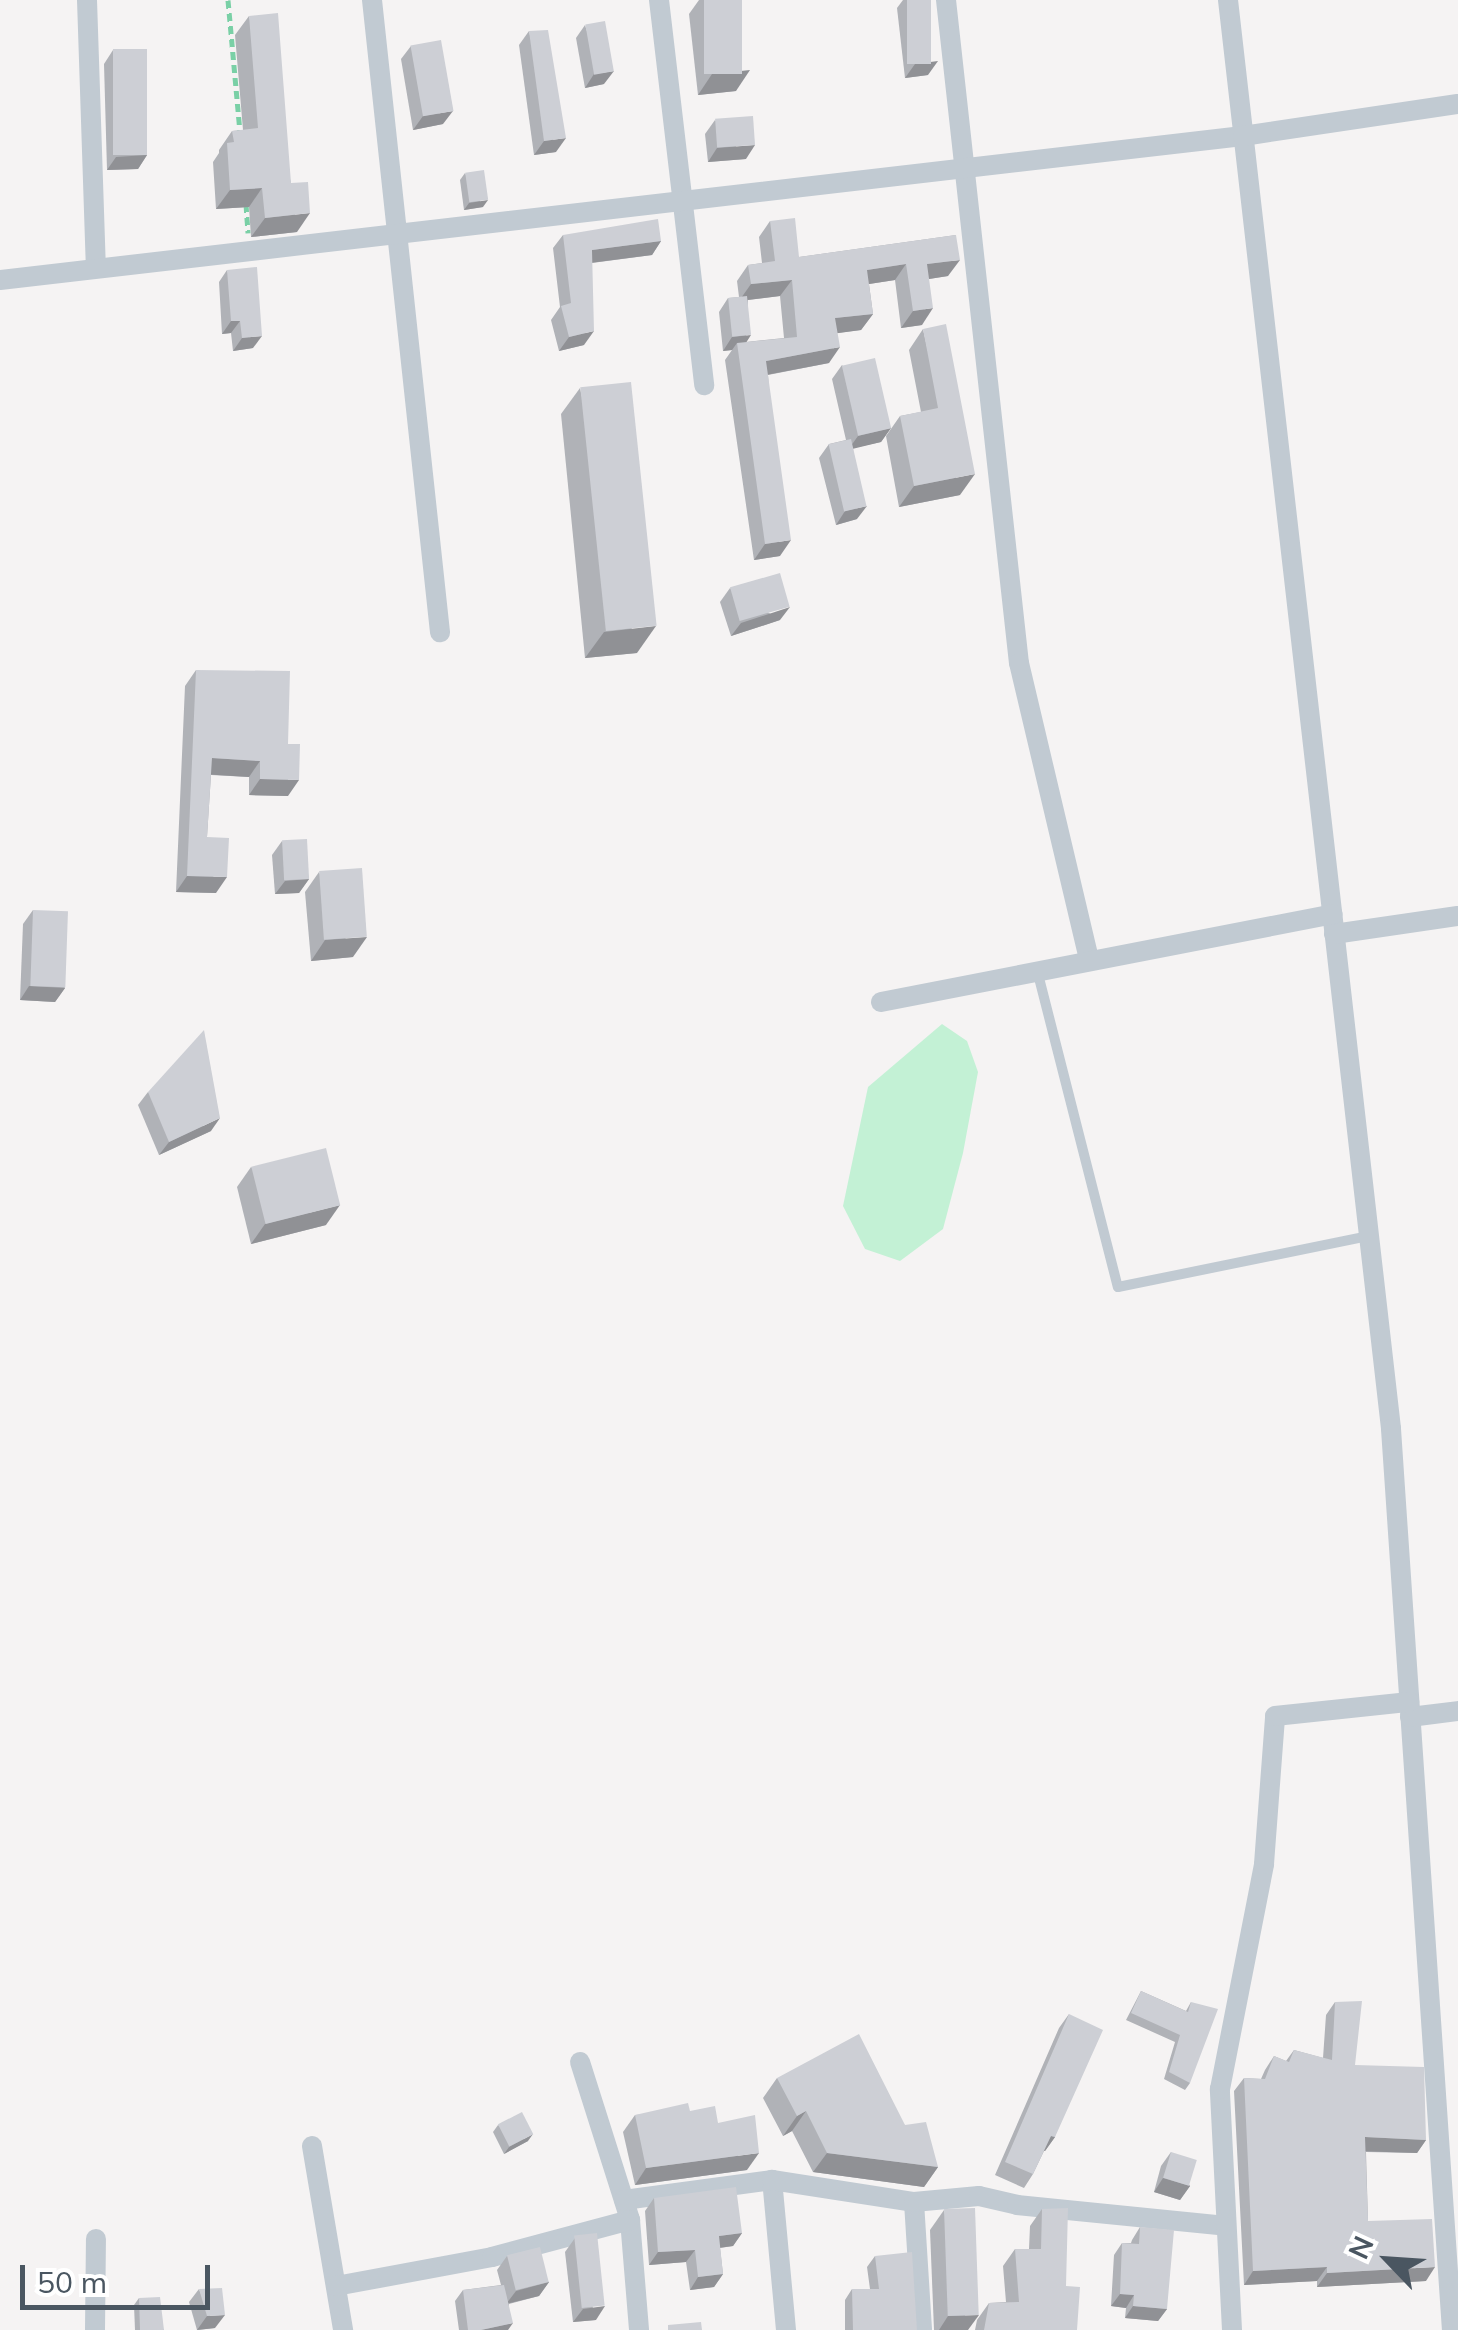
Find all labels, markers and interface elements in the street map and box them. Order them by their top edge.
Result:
north arrow [1338,2210,1438,2310]
text: N [1340,2230,1381,2264]
scale bar [25,2245,215,2307]
text: 50 m [37,2263,107,2301]

